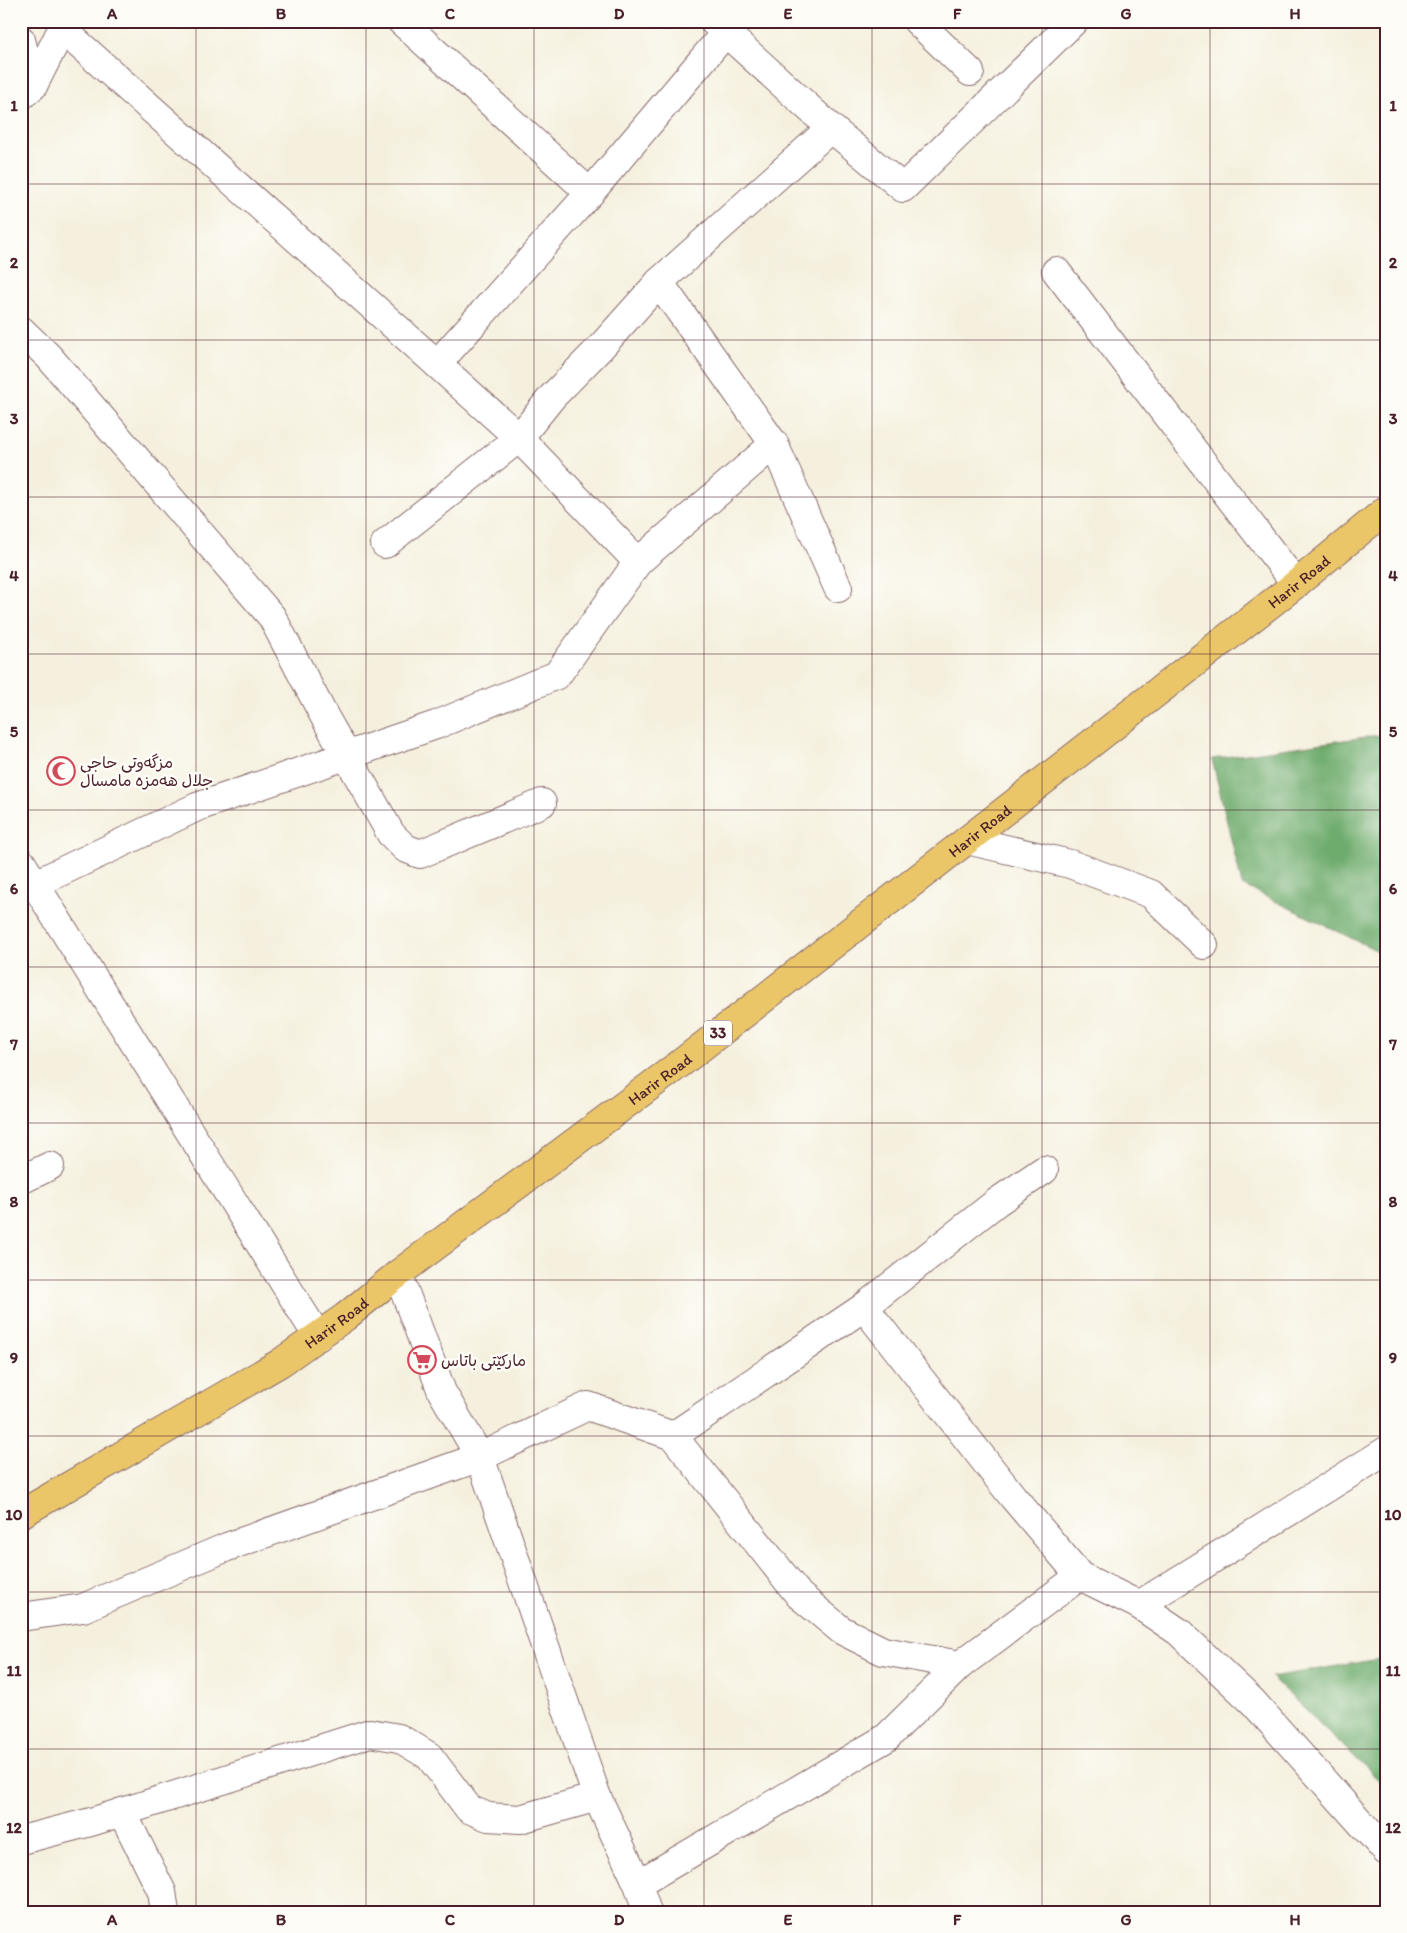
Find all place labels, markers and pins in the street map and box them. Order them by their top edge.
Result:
place label: مزگەوتی حاجی جلال هەمزە مامسال [80,753,213,790]
mosque icon: مزگەوتی حاجی جلال هەمزە مامسال [46,756,76,786]
supermarket icon: مارکێتی باتاس [407,1345,437,1375]
place label: مارکێتی باتاس [441,1351,526,1371]

